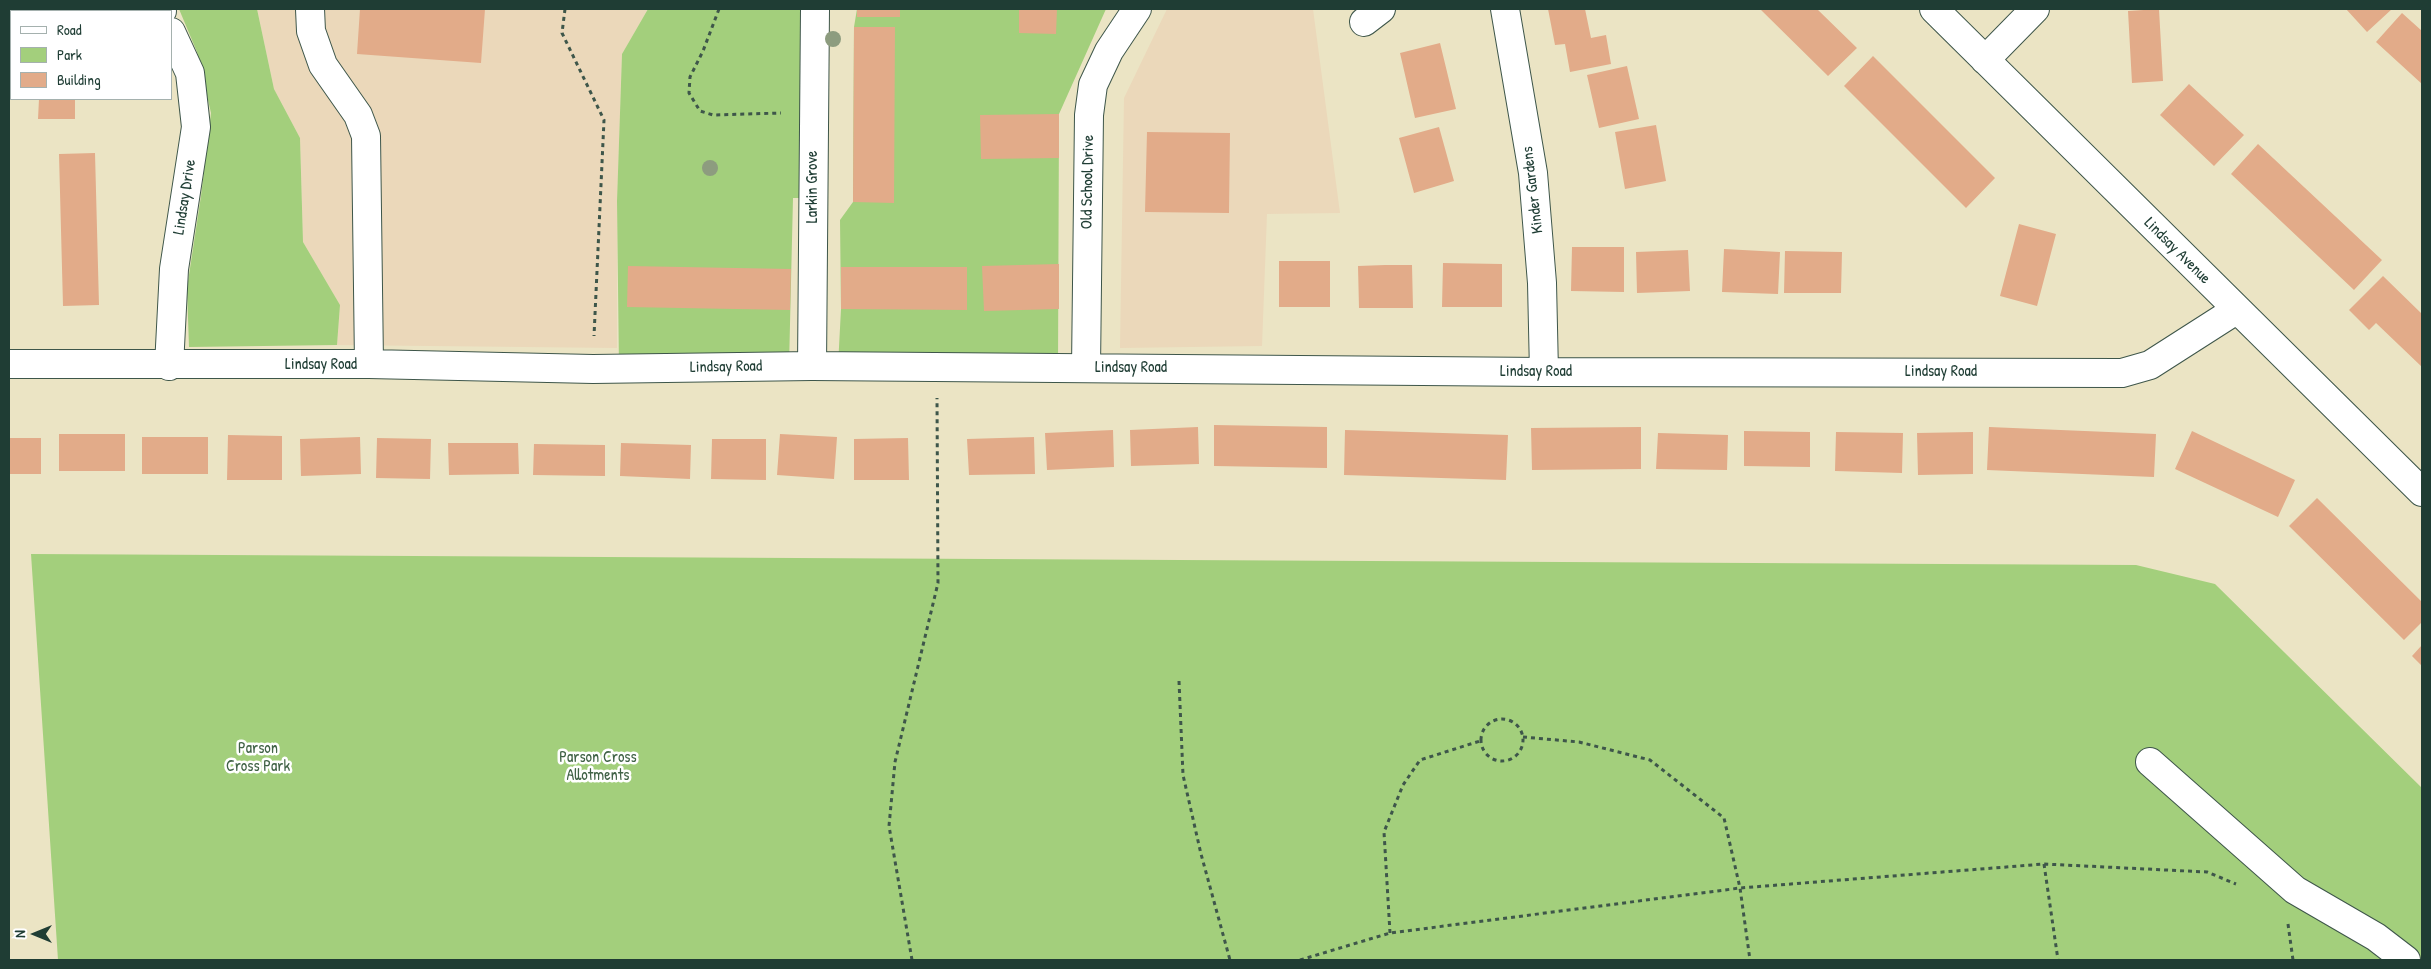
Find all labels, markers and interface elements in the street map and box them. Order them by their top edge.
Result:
legend [10,10,172,100]
text: Road [57,19,82,40]
text: Park [57,44,82,65]
text: Building [57,69,101,90]
street label: Old School Drive [1078,135,1098,229]
street label: Kinder Gardens [1518,145,1548,235]
street label: Larkin Grove [803,151,823,223]
street label: Lindsay Drive [170,158,200,236]
street label: Lindsay Avenue [2140,214,2214,288]
street label: Lindsay Road [285,355,357,375]
street label: Lindsay Road [690,357,762,377]
street label: Lindsay Road [1095,358,1167,378]
street label: Lindsay Road [1500,362,1572,382]
street label: Lindsay Road [1905,362,1977,382]
park label: Parson Cross Park [226,739,290,777]
park label: Parson Cross Allotments [559,748,637,786]
north arrow [10,909,60,959]
text: N [10,930,29,938]

